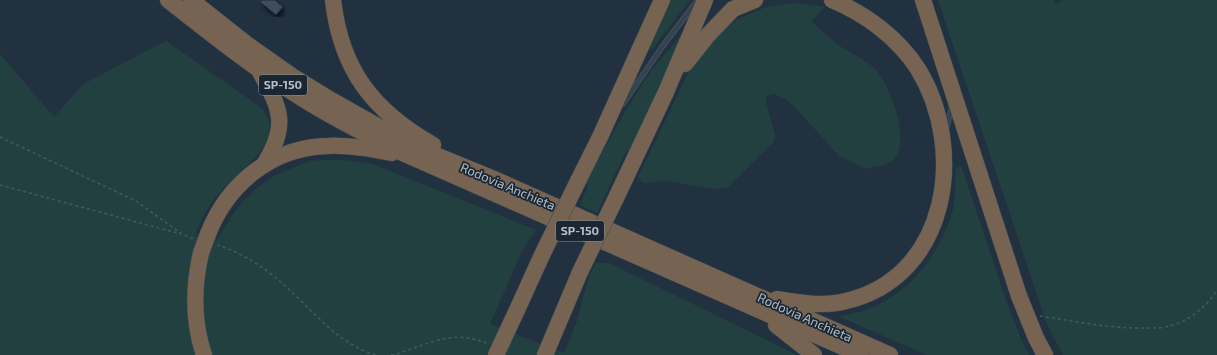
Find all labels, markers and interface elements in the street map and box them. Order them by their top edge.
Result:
road number: SP-150 [259,75,307,95]
street label: Rodovia Anchieta [458,159,558,213]
road number: SP-150 [556,221,604,241]
street label: Rodovia Anchieta [755,289,855,345]

